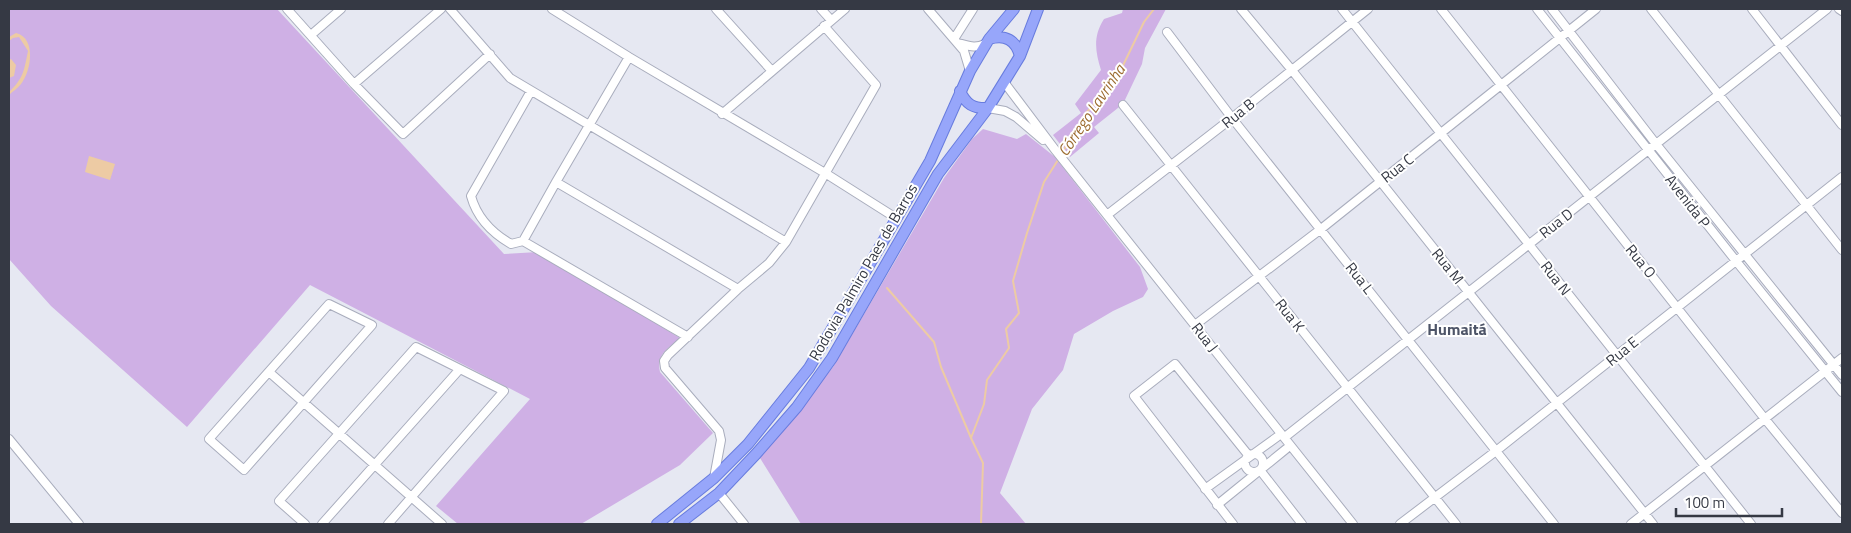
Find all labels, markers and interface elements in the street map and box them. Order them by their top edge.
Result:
water label: Córrego Lavrinha [1051,58,1131,161]
street label: Rua B [1216,92,1260,134]
street label: Rua C [1376,148,1418,188]
street label: Avenida P [1660,169,1716,233]
street label: Rodovia Palmiro Paes de Barros [803,179,923,365]
street label: Rua D [1534,202,1578,244]
street label: Rua O [1620,239,1662,283]
street label: Rua M [1426,243,1470,289]
street label: Rua N [1535,256,1577,300]
street label: Rua L [1340,257,1380,299]
street label: Rua K [1270,294,1311,337]
street label: Rua J [1186,317,1224,357]
district label: Humaitá [1427,317,1487,341]
street label: Rua E [1601,331,1643,371]
scale bar [1676,486,1782,518]
text: 100 m [1684,491,1725,514]

